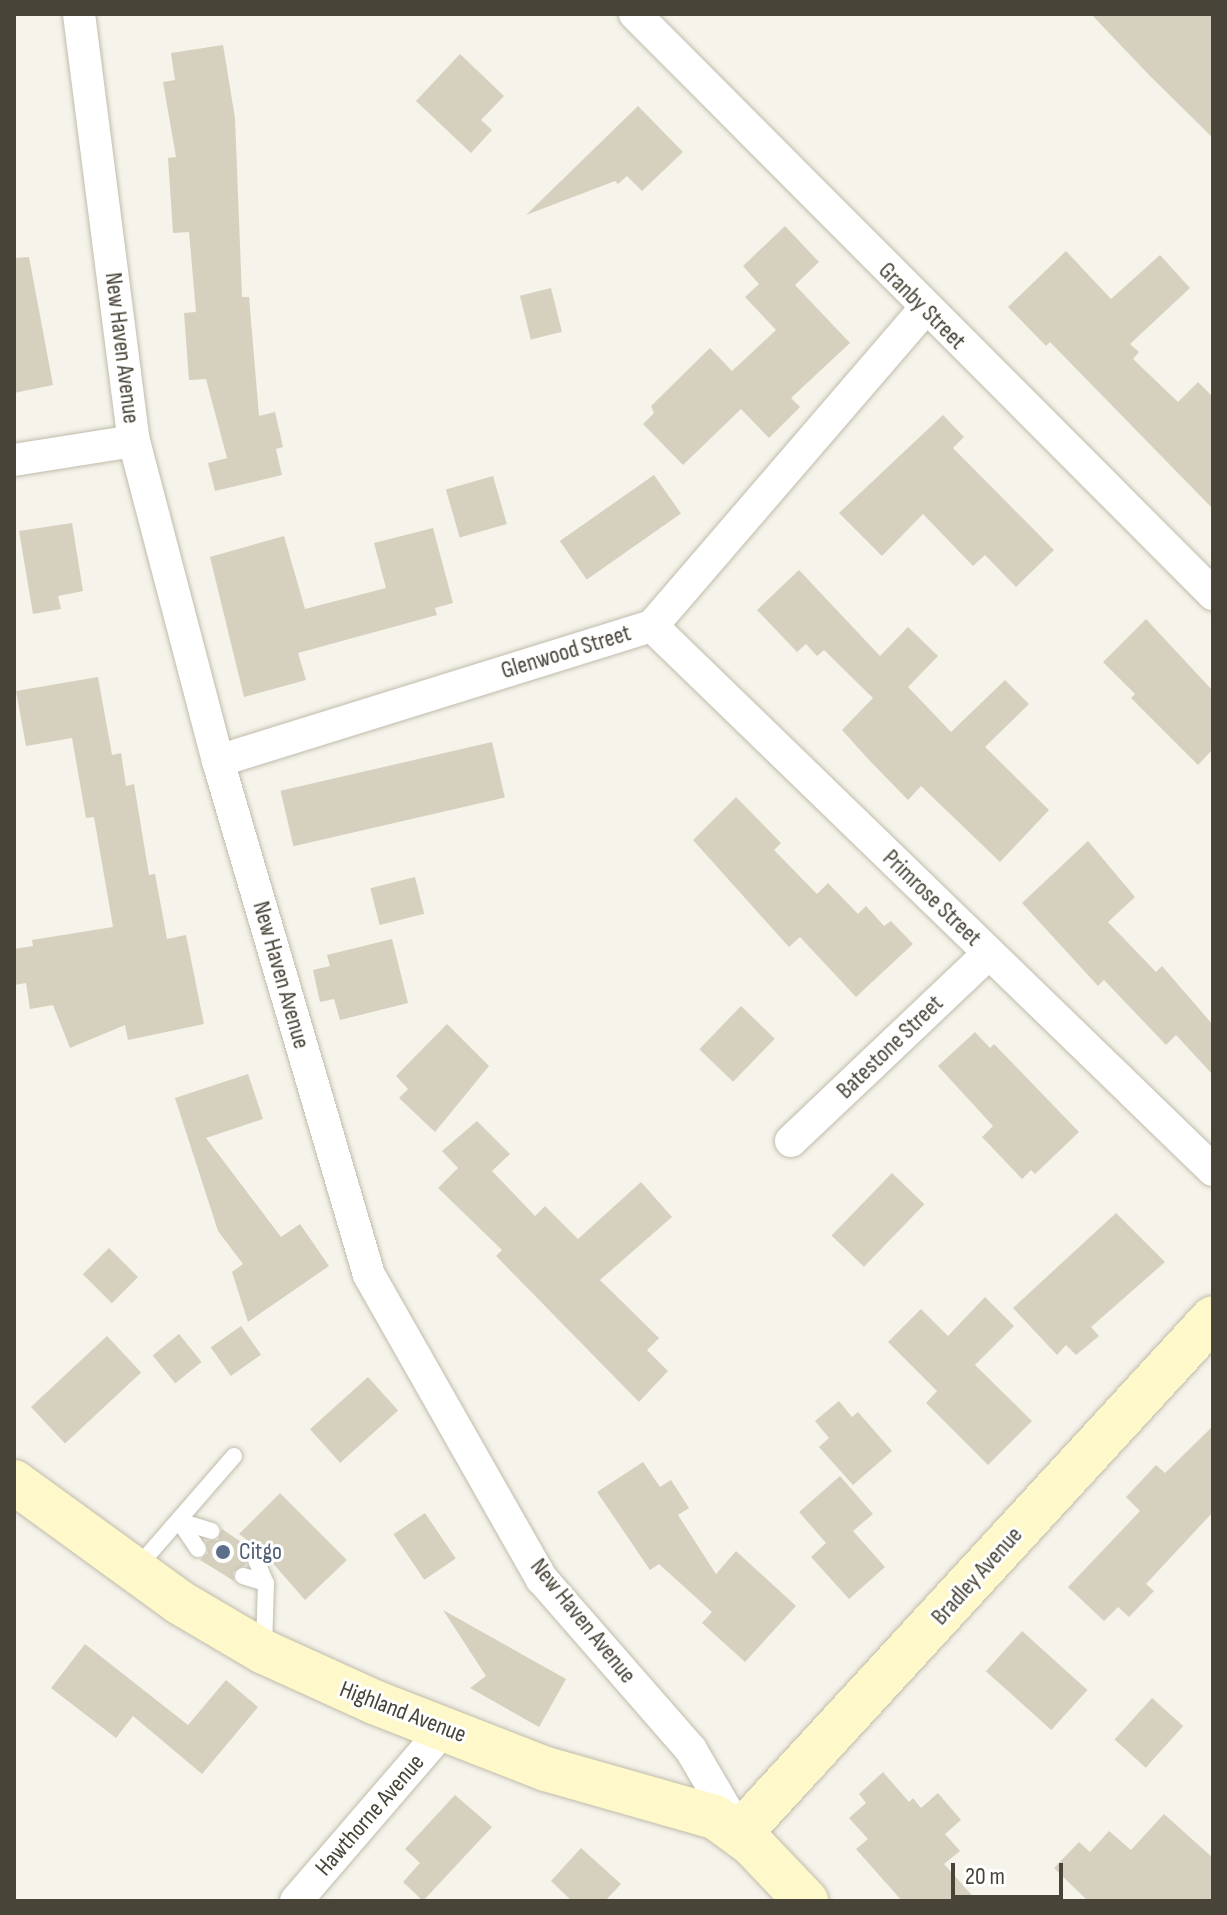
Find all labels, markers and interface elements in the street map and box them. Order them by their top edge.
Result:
street label: Granby Street [872,256,972,356]
street label: New Haven Avenue [98,271,146,425]
street label: Glenwood Street [498,619,634,685]
street label: Primrose Street [877,844,987,952]
street label: New Haven Avenue [246,898,316,1052]
street label: Batestone Street [831,989,949,1105]
street label: Bradley Avenue [925,1521,1029,1631]
place label: Citgo [239,1538,282,1566]
marker: Citgo [214,1543,232,1561]
street label: New Haven Avenue [524,1553,642,1689]
street label: Highland Avenue [336,1675,470,1749]
street label: Hawthorne Avenue [309,1748,431,1882]
scale bar [955,1847,1067,1897]
text: 20 m [965,1862,1005,1891]

